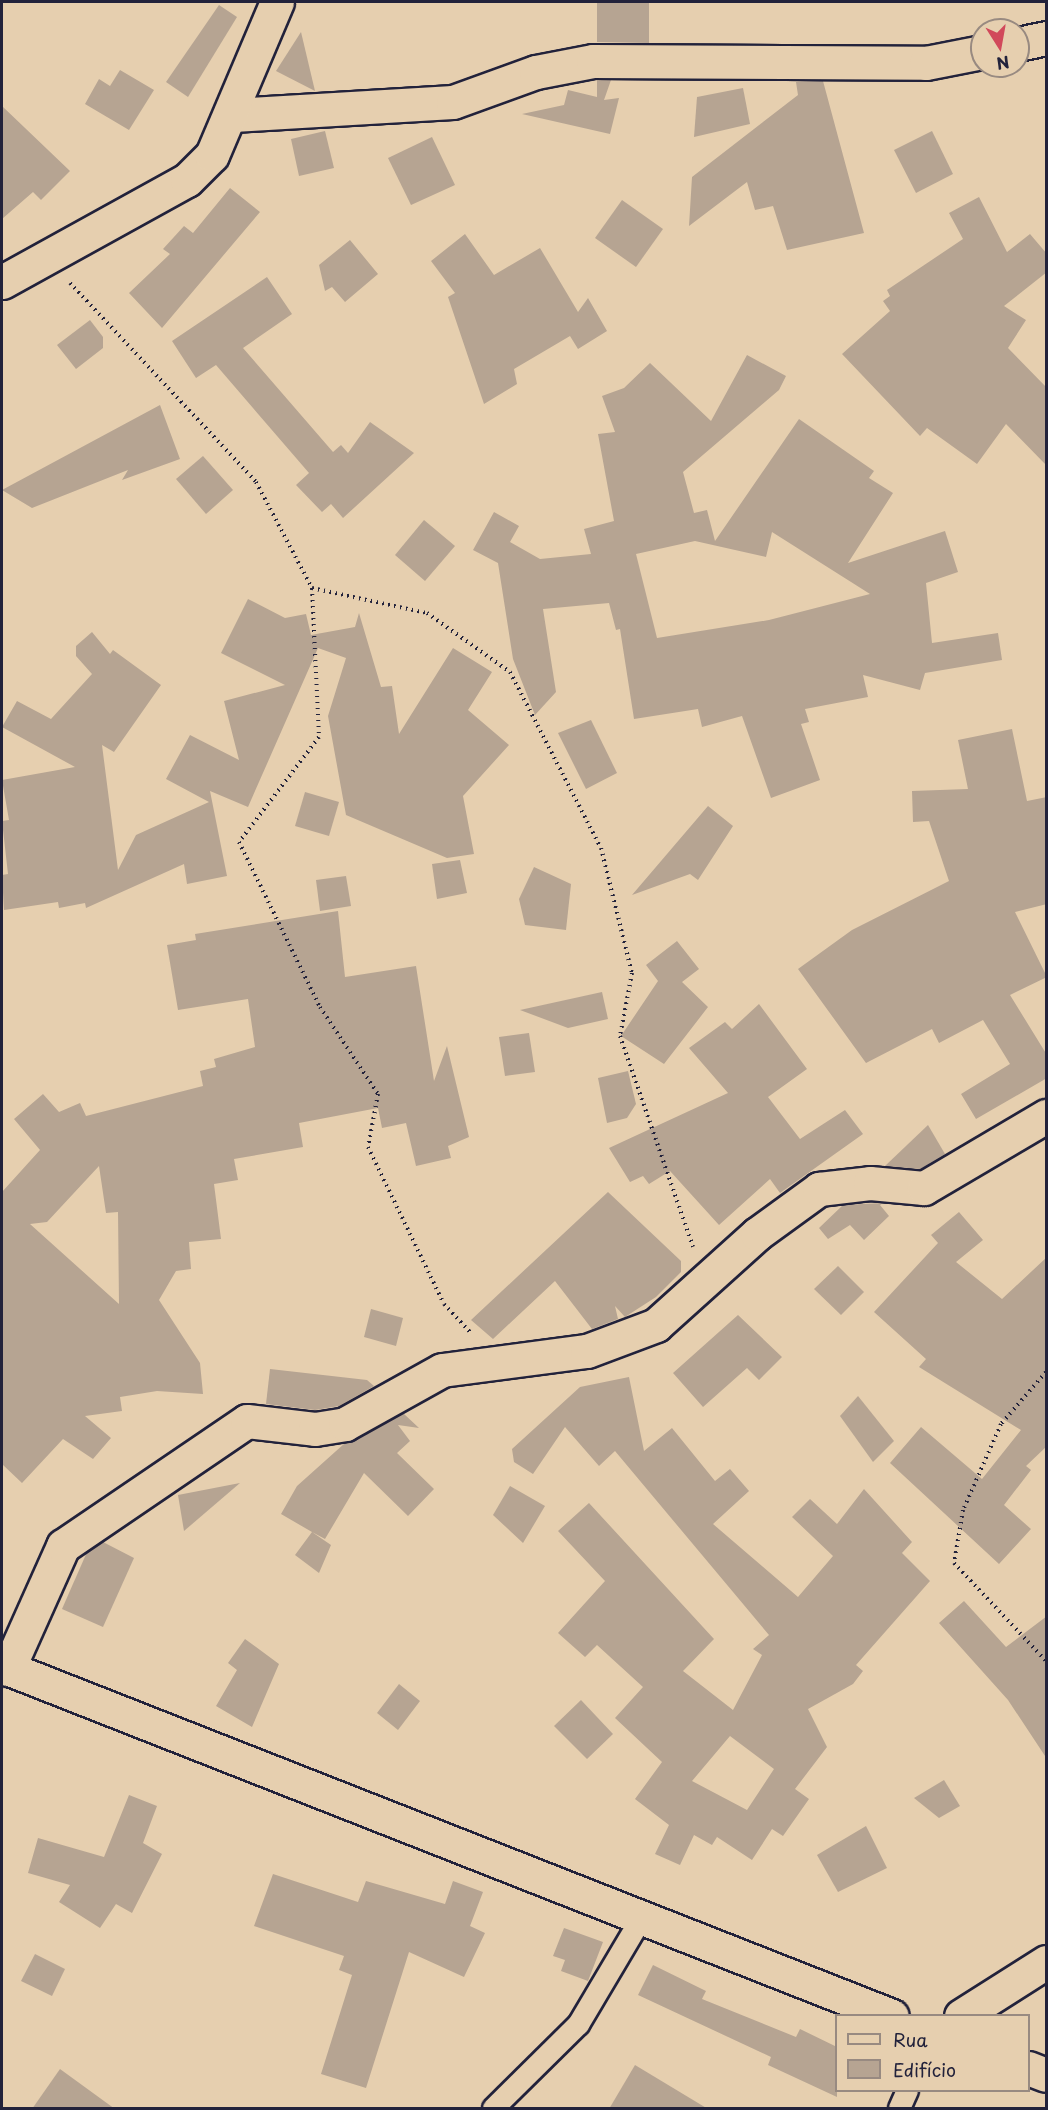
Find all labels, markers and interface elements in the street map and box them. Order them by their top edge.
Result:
north arrow [970,18,1030,78]
text: N [995,51,1012,77]
legend [835,2014,1030,2092]
text: Rua [893,2026,928,2053]
text: Edifício [893,2056,956,2083]

